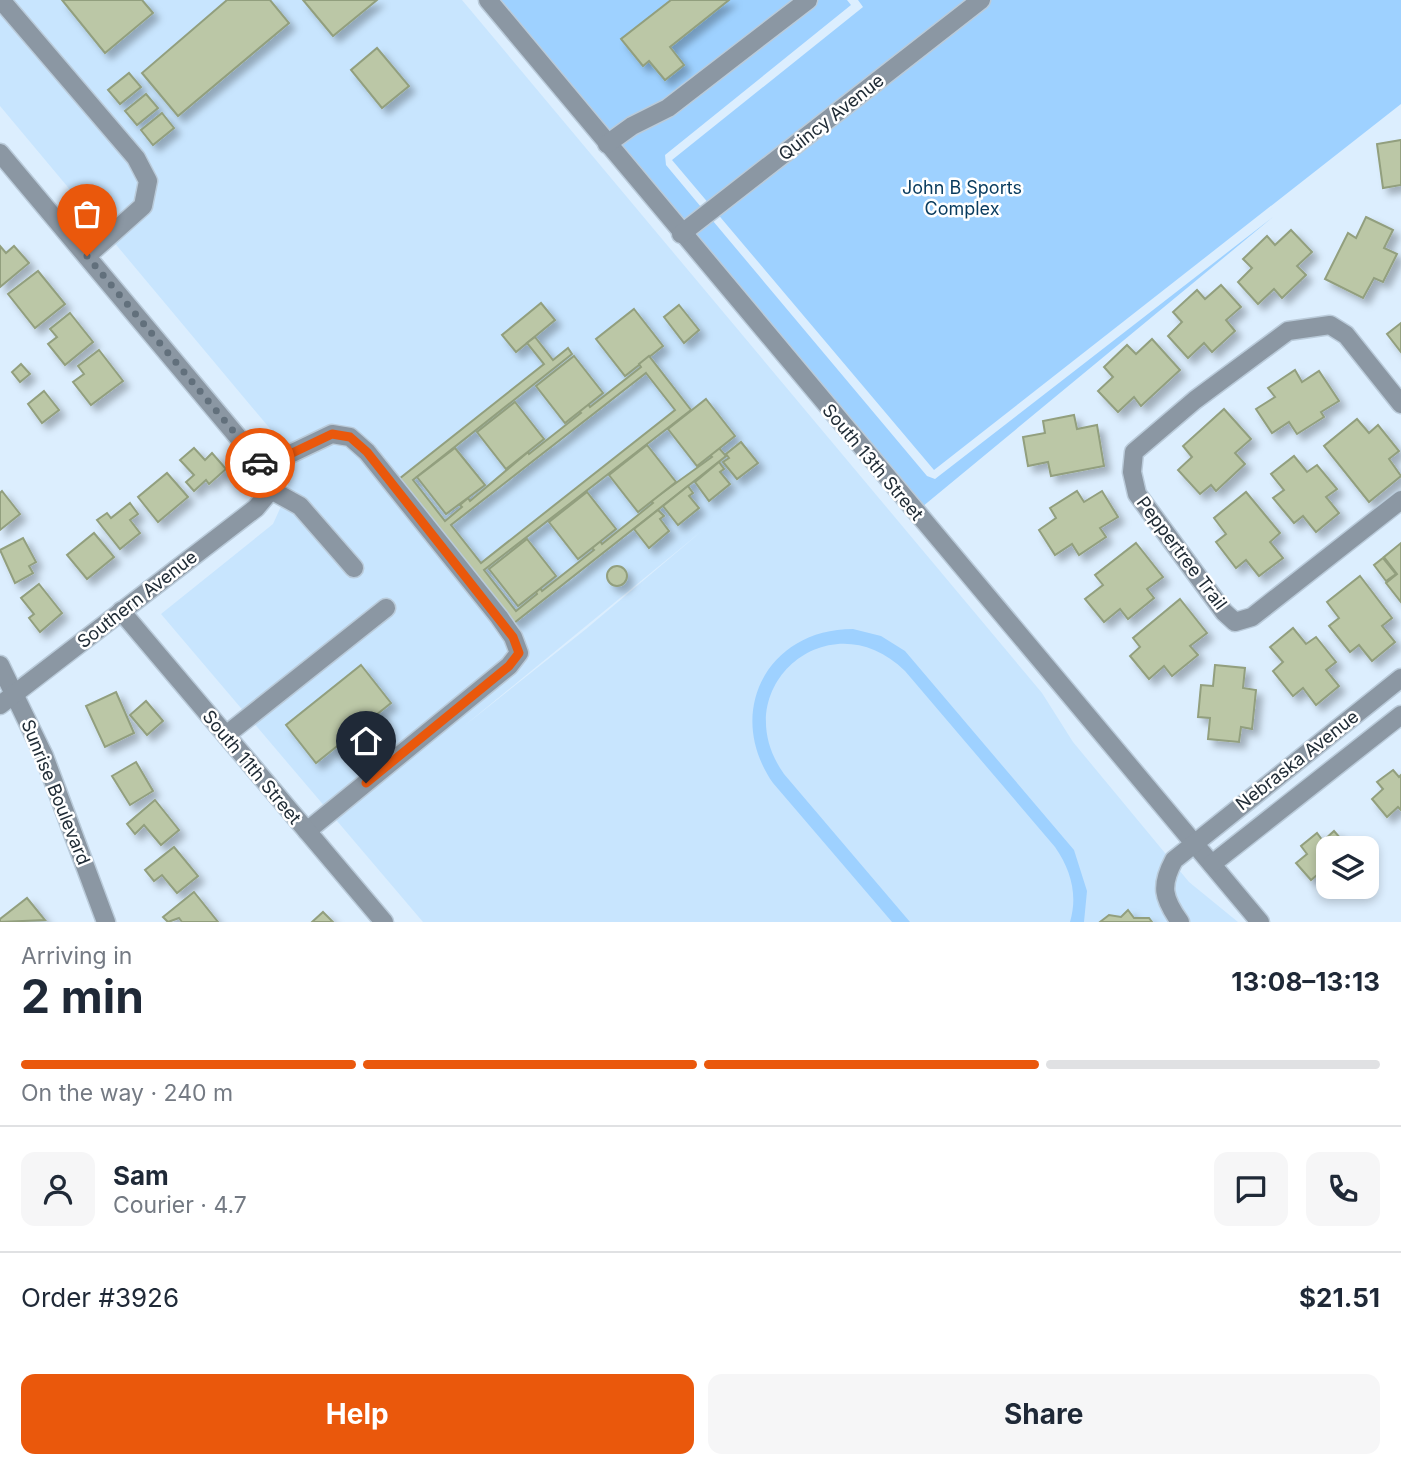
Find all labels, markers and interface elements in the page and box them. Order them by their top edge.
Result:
street label: Quincy Avenue [774,69,888,165]
park label: John B Sports Complex [902,177,1022,219]
pin [57,184,117,256]
icon: bag [68,195,106,233]
street label: South 13th Street [818,400,928,525]
courier [225,428,295,498]
icon: car [241,444,279,482]
street label: Peppertree Trail [1133,492,1231,614]
street label: Southern Avenue [73,546,201,652]
street label: South 11th Street [198,706,306,828]
street label: Nebraska Avenue [1232,706,1362,814]
pin [336,711,396,783]
street label: Sunrise Boulevard [17,716,95,868]
icon: home [347,722,385,760]
map controls [1316,836,1379,899]
button: layers [1316,836,1379,899]
text: Arriving in [21,942,132,970]
text: 13:08–13:13 [1231,966,1380,997]
text: 2 min [21,968,144,1024]
text: On the way · 240 m [21,1079,233,1107]
button: person [21,1152,95,1226]
button: chat [1214,1152,1288,1226]
button: phone [1306,1152,1380,1226]
text: Sam [113,1160,169,1191]
text: Courier · 4.7 [113,1191,247,1219]
text: Order #3926 [21,1282,179,1313]
text: $21.51 [1299,1282,1380,1313]
button: Help [21,1374,694,1454]
button: Share [708,1374,1380,1454]

